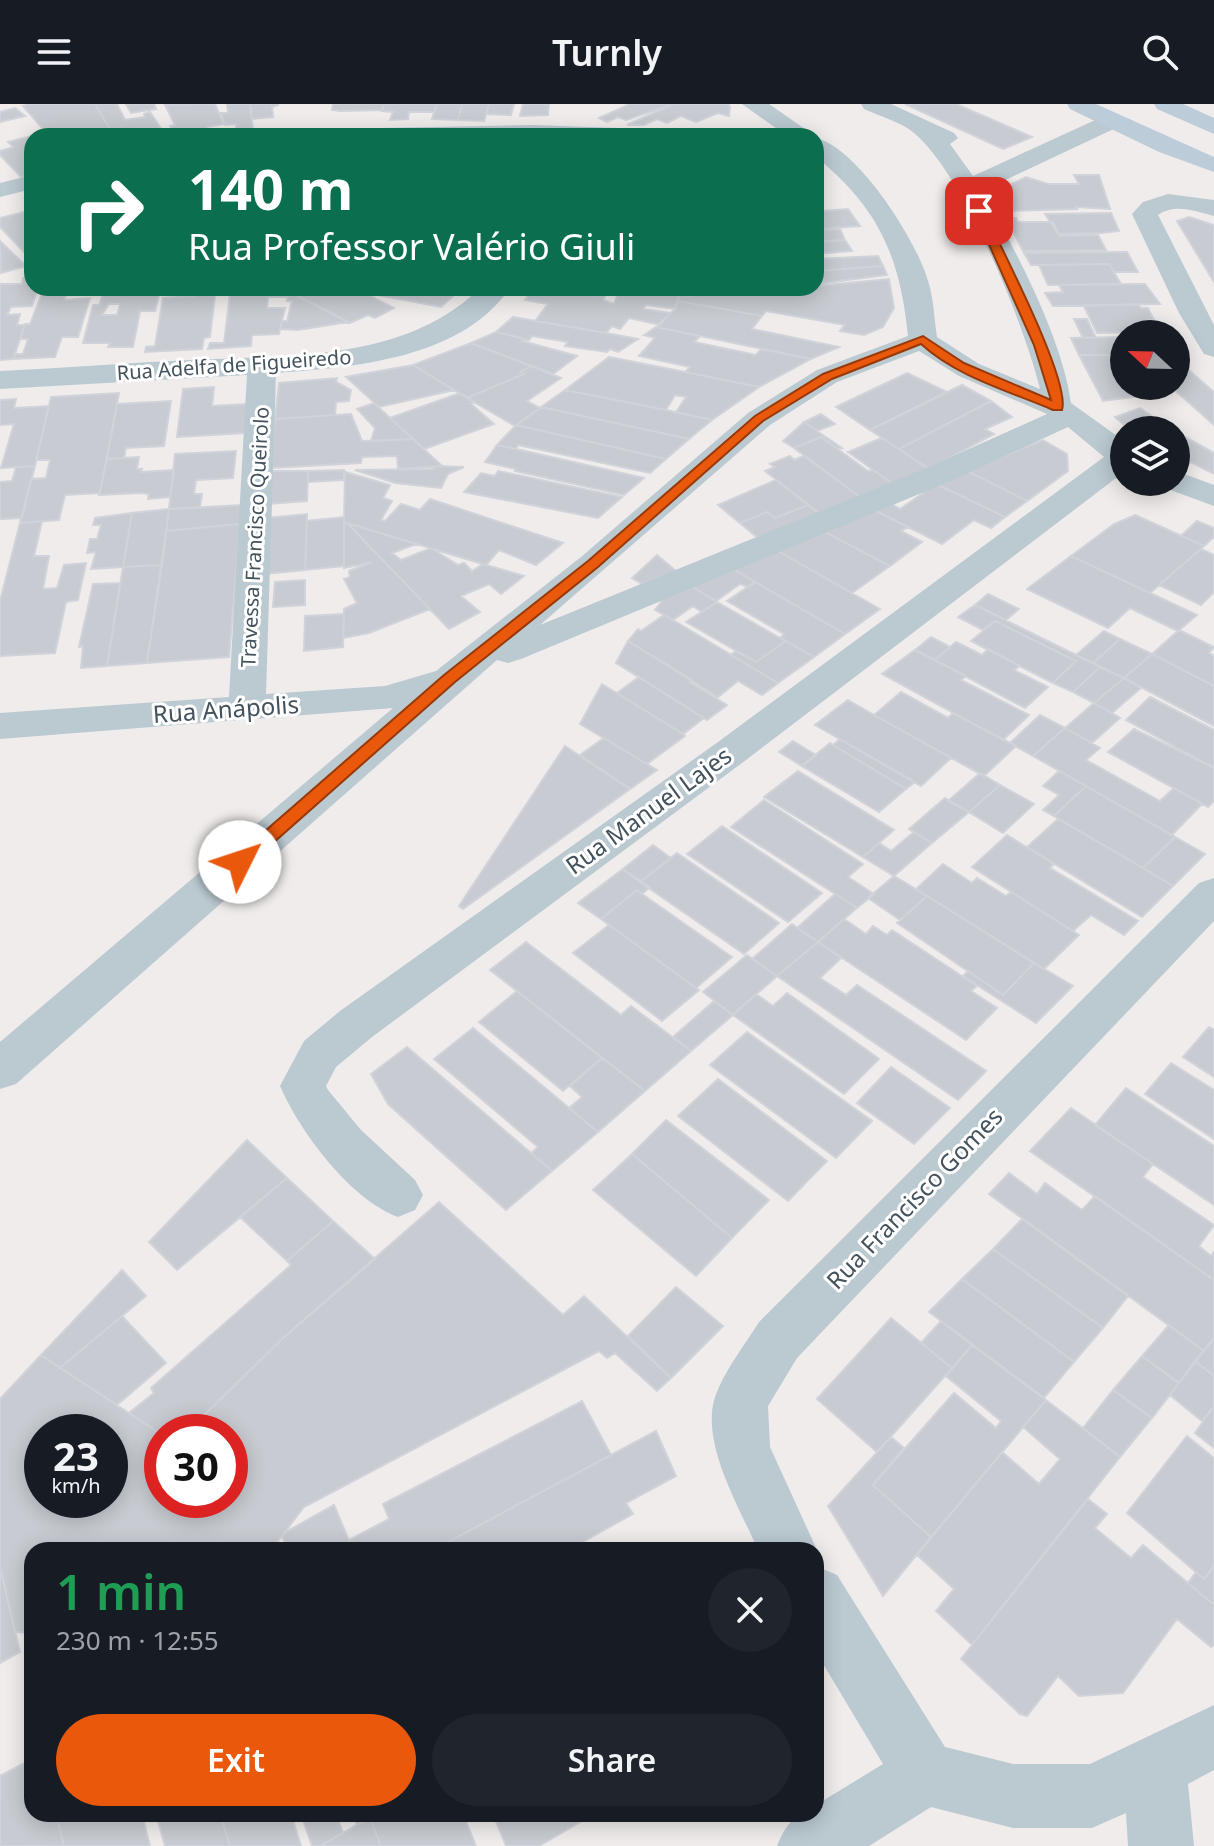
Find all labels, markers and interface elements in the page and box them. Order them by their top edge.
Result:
text: Turnly [552,28,662,77]
icon: menu [32,30,76,74]
icon: search [1138,30,1182,74]
text: 140 m [188,150,353,226]
icon: right [56,160,160,264]
pin [945,177,1013,245]
icon: arrive [957,189,1001,233]
text: Rua Professor Valério Giuli [188,222,635,271]
north arrow [1110,320,1190,400]
map controls [1110,320,1190,496]
street label: Rua Adelfa de Figueiredo [116,343,352,386]
street label: Travessa Francisco Queirolo [234,406,275,668]
button: layers [1110,416,1190,496]
street label: Rua Anápolis [152,687,300,730]
street label: Rua Manuel Lajes [558,738,738,881]
position arrow [198,820,282,904]
street label: Rua Francisco Gomes [818,1100,1009,1296]
speed limit sign: 30 [144,1414,248,1518]
text: 23 [53,1428,99,1483]
text: km/h [51,1472,101,1499]
text: 1 min [56,1559,186,1624]
button: close [708,1568,792,1652]
text: 230 m · 12:55 [56,1622,219,1658]
button: Exit [56,1714,416,1806]
button: Share [432,1714,792,1806]

